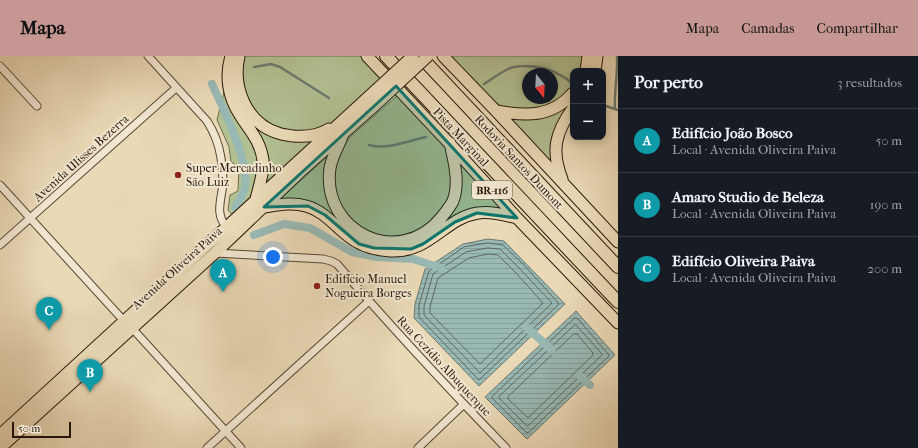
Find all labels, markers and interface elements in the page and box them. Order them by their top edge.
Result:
text: Mapa [20,17,65,39]
text: Mapa [686,20,719,37]
text: Camadas [741,20,795,37]
text: Compartilhar [817,20,898,37]
north arrow [522,68,558,104]
map controls [570,68,606,140]
button: + [570,68,606,104]
text: Por perto [634,72,703,92]
text: 3 resultados [837,75,902,90]
button: − [570,104,606,140]
street label: Pista Marginal [430,105,492,170]
street label: Avenida Ulisses Bezerra [30,111,132,205]
street label: Rodovia Santos Dumont [472,112,567,213]
text: Edifício João Bosco [672,124,793,142]
text: A [643,133,651,148]
text: 50 m [876,133,902,148]
text: Local · Avenida Oliveira Paiva [672,142,836,157]
place label: Super Mercadinho São Luiz [186,161,282,189]
marker: Super Mercadinho São Luiz [173,170,183,180]
road number: BR-116 [472,181,512,199]
text: Amaro Studio de Beleza [672,188,824,206]
text: B [643,197,651,212]
text: 190 m [870,197,902,212]
text: Local · Avenida Oliveira Paiva [672,206,836,221]
street label: Avenida Oliveira Paiva [129,224,225,312]
your location [263,247,283,267]
text: Edifício Oliveira Paiva [672,252,815,270]
pin: A [210,259,236,292]
text: C [643,261,651,276]
text: 200 m [867,261,902,276]
text: Local · Avenida Oliveira Paiva [672,270,836,285]
place label: Edifício Manuel Nogueira Borges [325,272,412,300]
marker: Edifício Manuel Nogueira Borges [312,281,322,291]
pin: C [36,297,62,330]
street label: Rua Cezídio Albuquerque [394,313,494,419]
pin: B [77,359,103,392]
scale bar [12,420,71,439]
text: 50 m [18,422,40,435]

